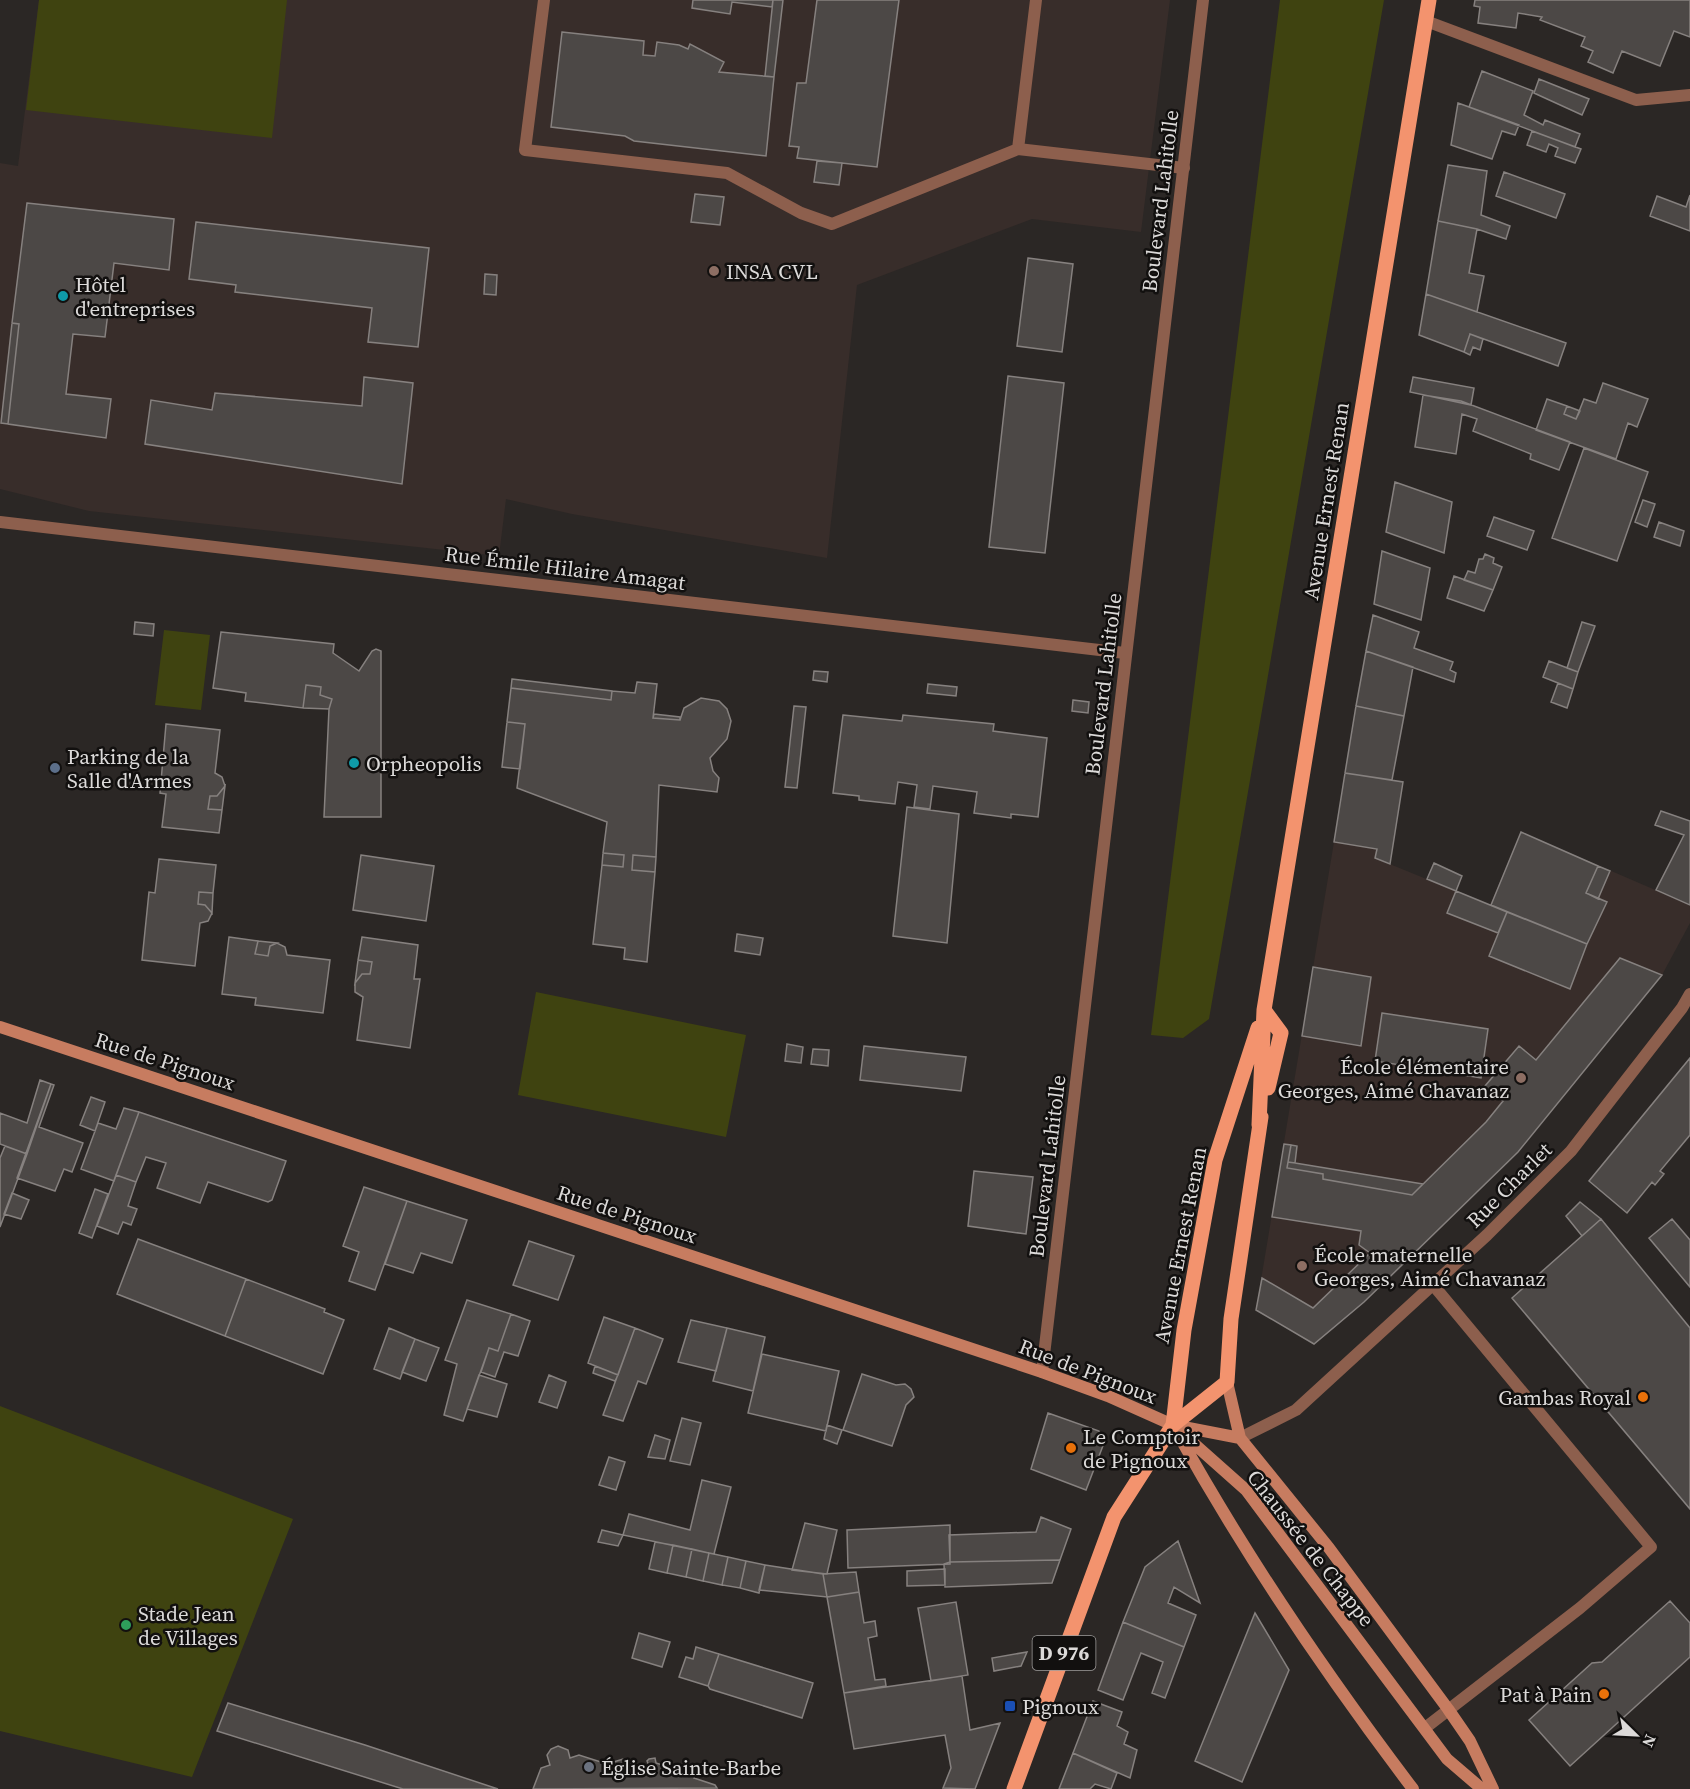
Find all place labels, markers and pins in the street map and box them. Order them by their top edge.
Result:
place label: INSA CVL [726,257,818,286]
marker: INSA CVL [707,264,721,278]
place label: Hôtel d'entreprises [75,270,195,323]
marker: Hôtel d'entreprises [56,289,70,303]
place label: Parking de la Salle d'Armes [67,742,192,795]
place label: Orpheopolis [366,749,482,778]
marker: Orpheopolis [347,756,361,770]
marker: Parking de la Salle d'Armes [48,761,62,775]
place label: École élémentaire Georges, Aimé Chavanaz [1278,1052,1509,1105]
marker: École élémentaire Georges, Aimé Chavanaz [1514,1071,1528,1085]
place label: École maternelle Georges, Aimé Chavanaz [1314,1240,1546,1293]
marker: École maternelle Georges, Aimé Chavanaz [1295,1259,1309,1273]
place label: Gambas Royal [1498,1383,1631,1412]
marker: Gambas Royal [1636,1390,1650,1404]
place label: Le Comptoir de Pignoux [1083,1422,1200,1475]
marker: Le Comptoir de Pignoux [1064,1441,1078,1455]
place label: Stade Jean de Villages [138,1599,238,1652]
marker: Stade Jean de Villages [119,1618,133,1632]
place label: Pat à Pain [1500,1680,1592,1709]
marker: Pat à Pain [1597,1687,1611,1701]
place label: Pignoux [1022,1692,1099,1721]
marker: Pignoux [1003,1699,1017,1713]
place label: Église Sainte-Barbe [601,1753,781,1782]
marker: Église Sainte-Barbe [582,1760,596,1774]

